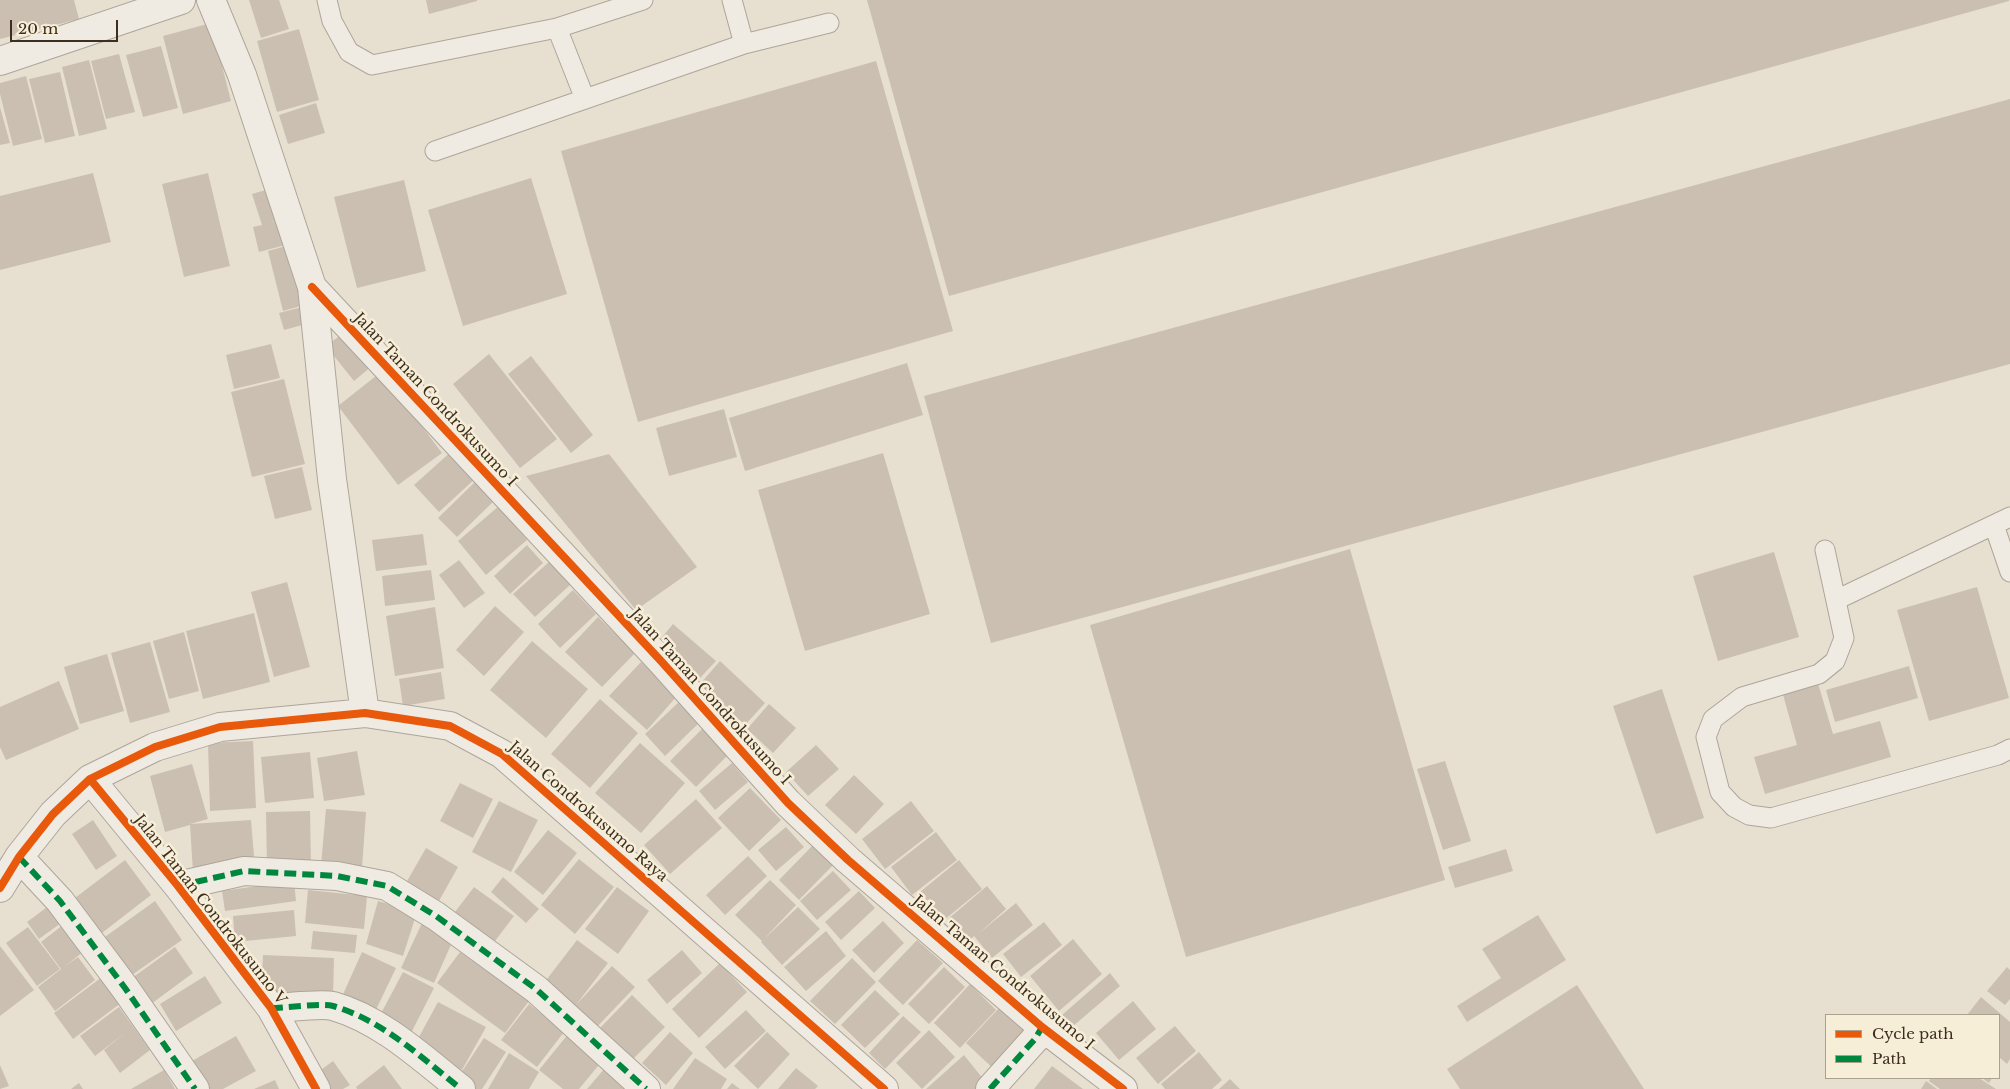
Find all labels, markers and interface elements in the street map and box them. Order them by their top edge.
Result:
scale bar [12,10,120,42]
text: 20 m [18,19,58,38]
street label: Jalan Taman Condrokusumo I [350,309,520,491]
street label: Jalan Taman Condrokusumo I [626,605,794,789]
street label: Jalan Condrokusumo Raya [505,738,671,886]
street label: Jalan Taman Condrokusumo V [130,811,290,1009]
street label: Jalan Taman Condrokusumo I [909,892,1097,1054]
legend [1825,1014,2000,1079]
text: Cycle path [1872,1024,1954,1043]
text: Path [1872,1049,1906,1068]

